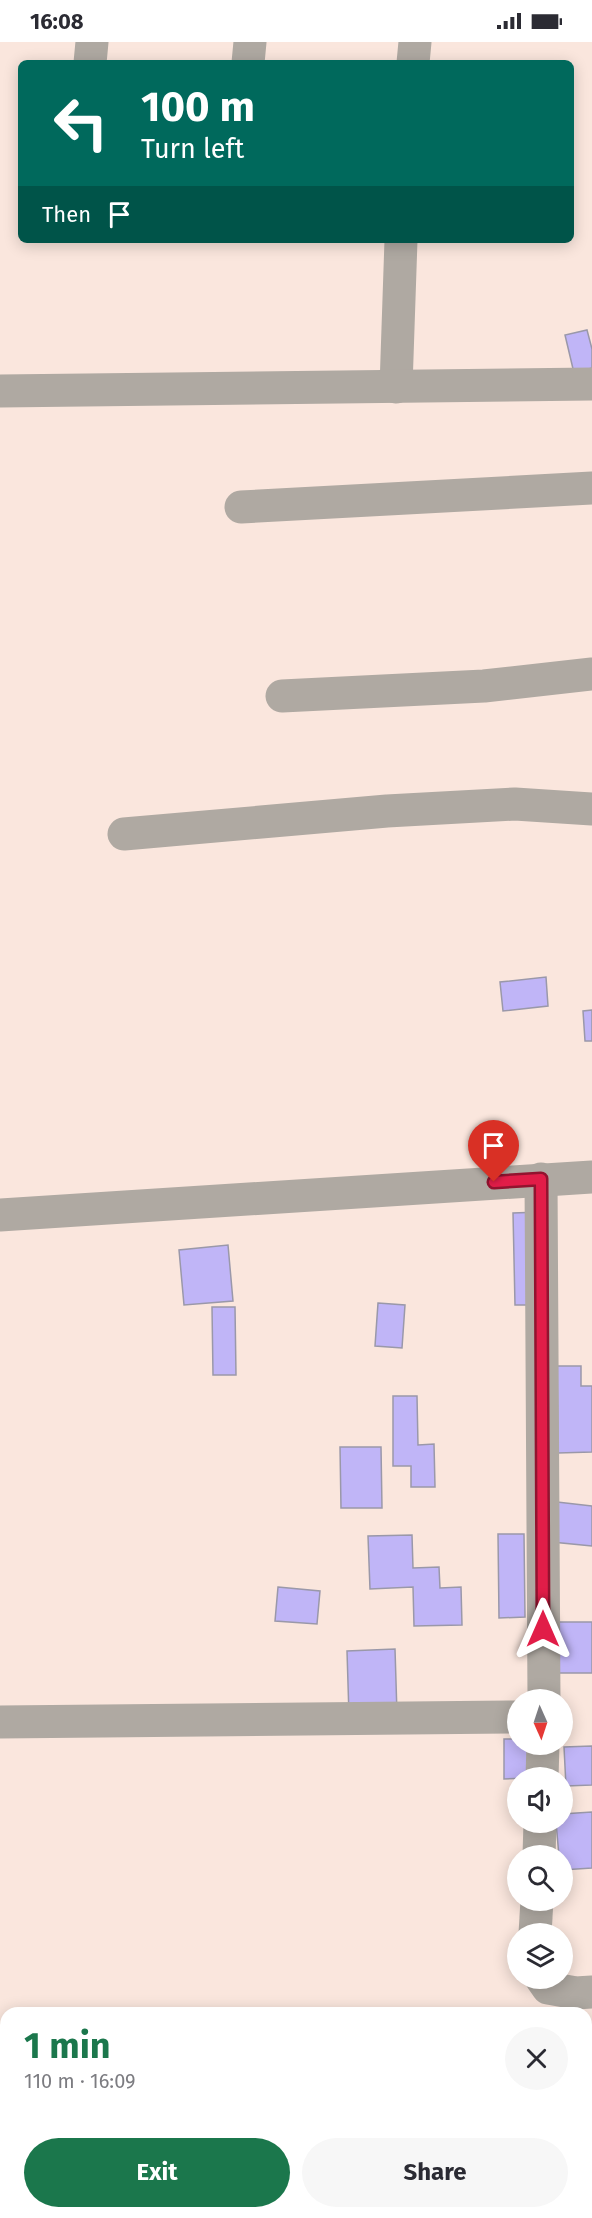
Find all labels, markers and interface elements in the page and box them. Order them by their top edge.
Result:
text: 16:08 [30,8,84,35]
text: 100 m [141,82,255,132]
icon: left [42,84,120,162]
text: Turn left [141,133,244,165]
icon: arrive [103,198,136,231]
text: Then [42,201,91,228]
pin [468,1120,519,1182]
icon: arrive [477,1129,510,1162]
position arrow [511,1597,575,1661]
north arrow [507,1689,573,1755]
map controls [507,1689,573,1989]
button: sound [507,1767,573,1833]
button: search [507,1845,573,1911]
button: layers [507,1923,573,1989]
text: 1 min [24,2024,111,2068]
button: close [505,2027,568,2090]
text: 110 m · 16:09 [24,2069,136,2093]
button: Exit [24,2138,290,2207]
button: Share [302,2138,568,2207]

